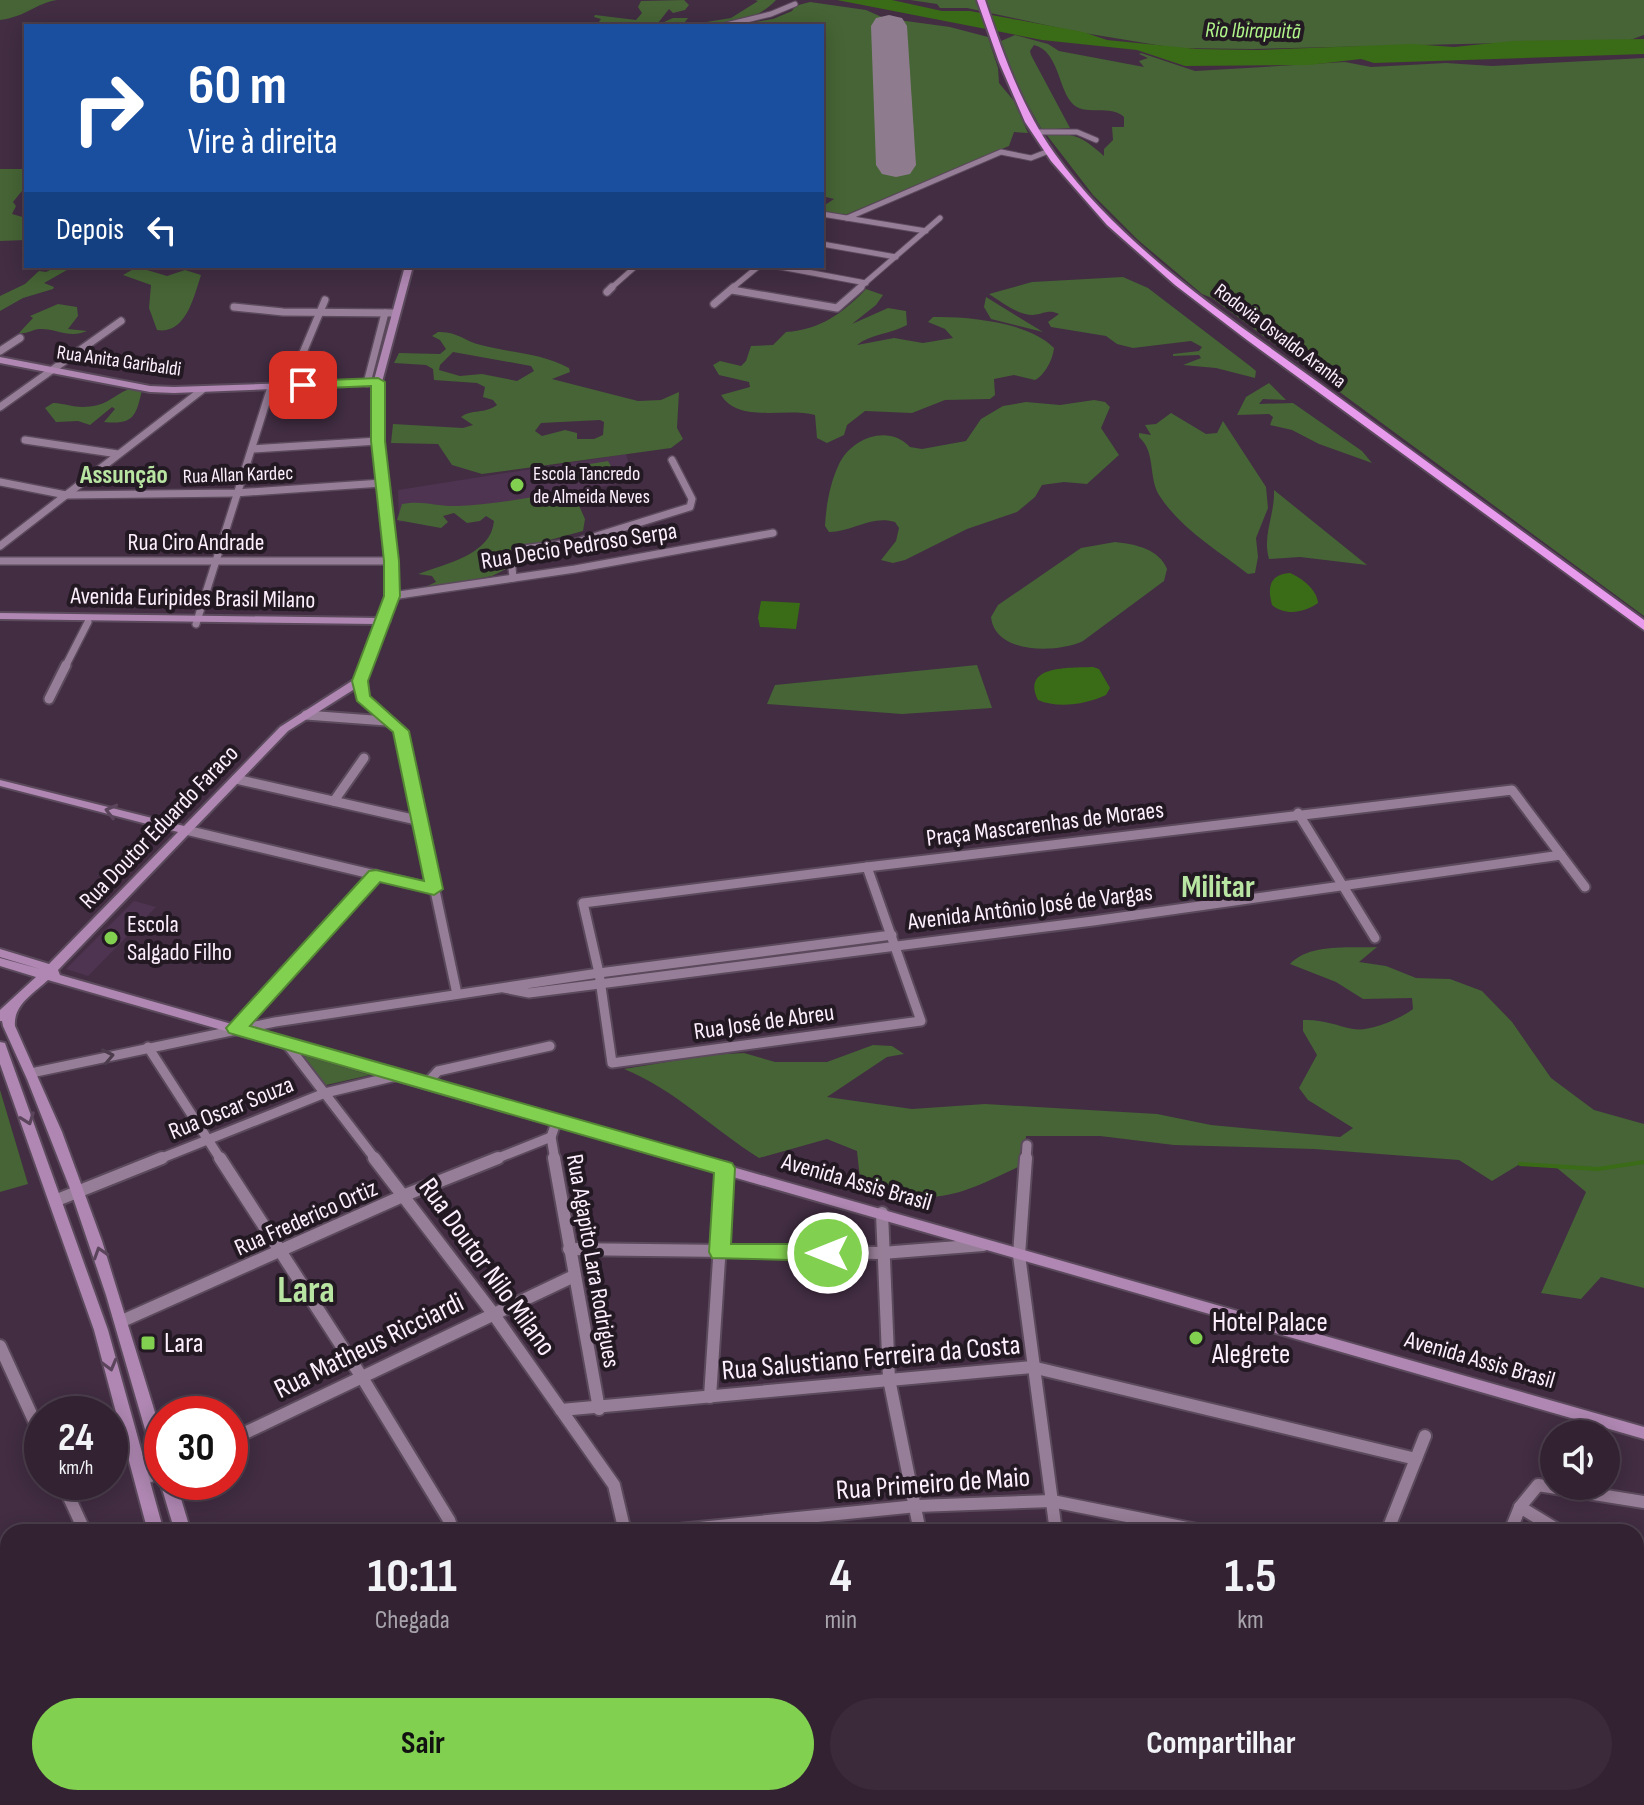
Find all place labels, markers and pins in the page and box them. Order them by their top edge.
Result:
pin [269,351,337,419]
place label: Escola Tancredo de Almeida Neves [533,462,650,509]
marker: Escola Tancredo de Almeida Neves [508,476,526,494]
place label: Escola Salgado Filho [127,910,232,967]
marker: Escola Salgado Filho [102,929,120,947]
place label: Hotel Palace Alegrete [1211,1306,1328,1371]
place label: Lara [164,1327,204,1360]
marker: Hotel Palace Alegrete [1187,1329,1205,1347]
marker: Lara [139,1334,157,1352]

